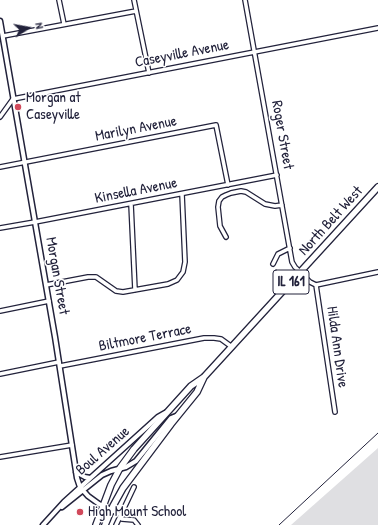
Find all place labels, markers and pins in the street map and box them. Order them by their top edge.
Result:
place label: Morgan at Caseyville [26,89,81,124]
marker: Morgan at Caseyville [13,102,23,112]
place label: High Mount School [88,503,186,521]
marker: High Mount School [75,507,85,517]

